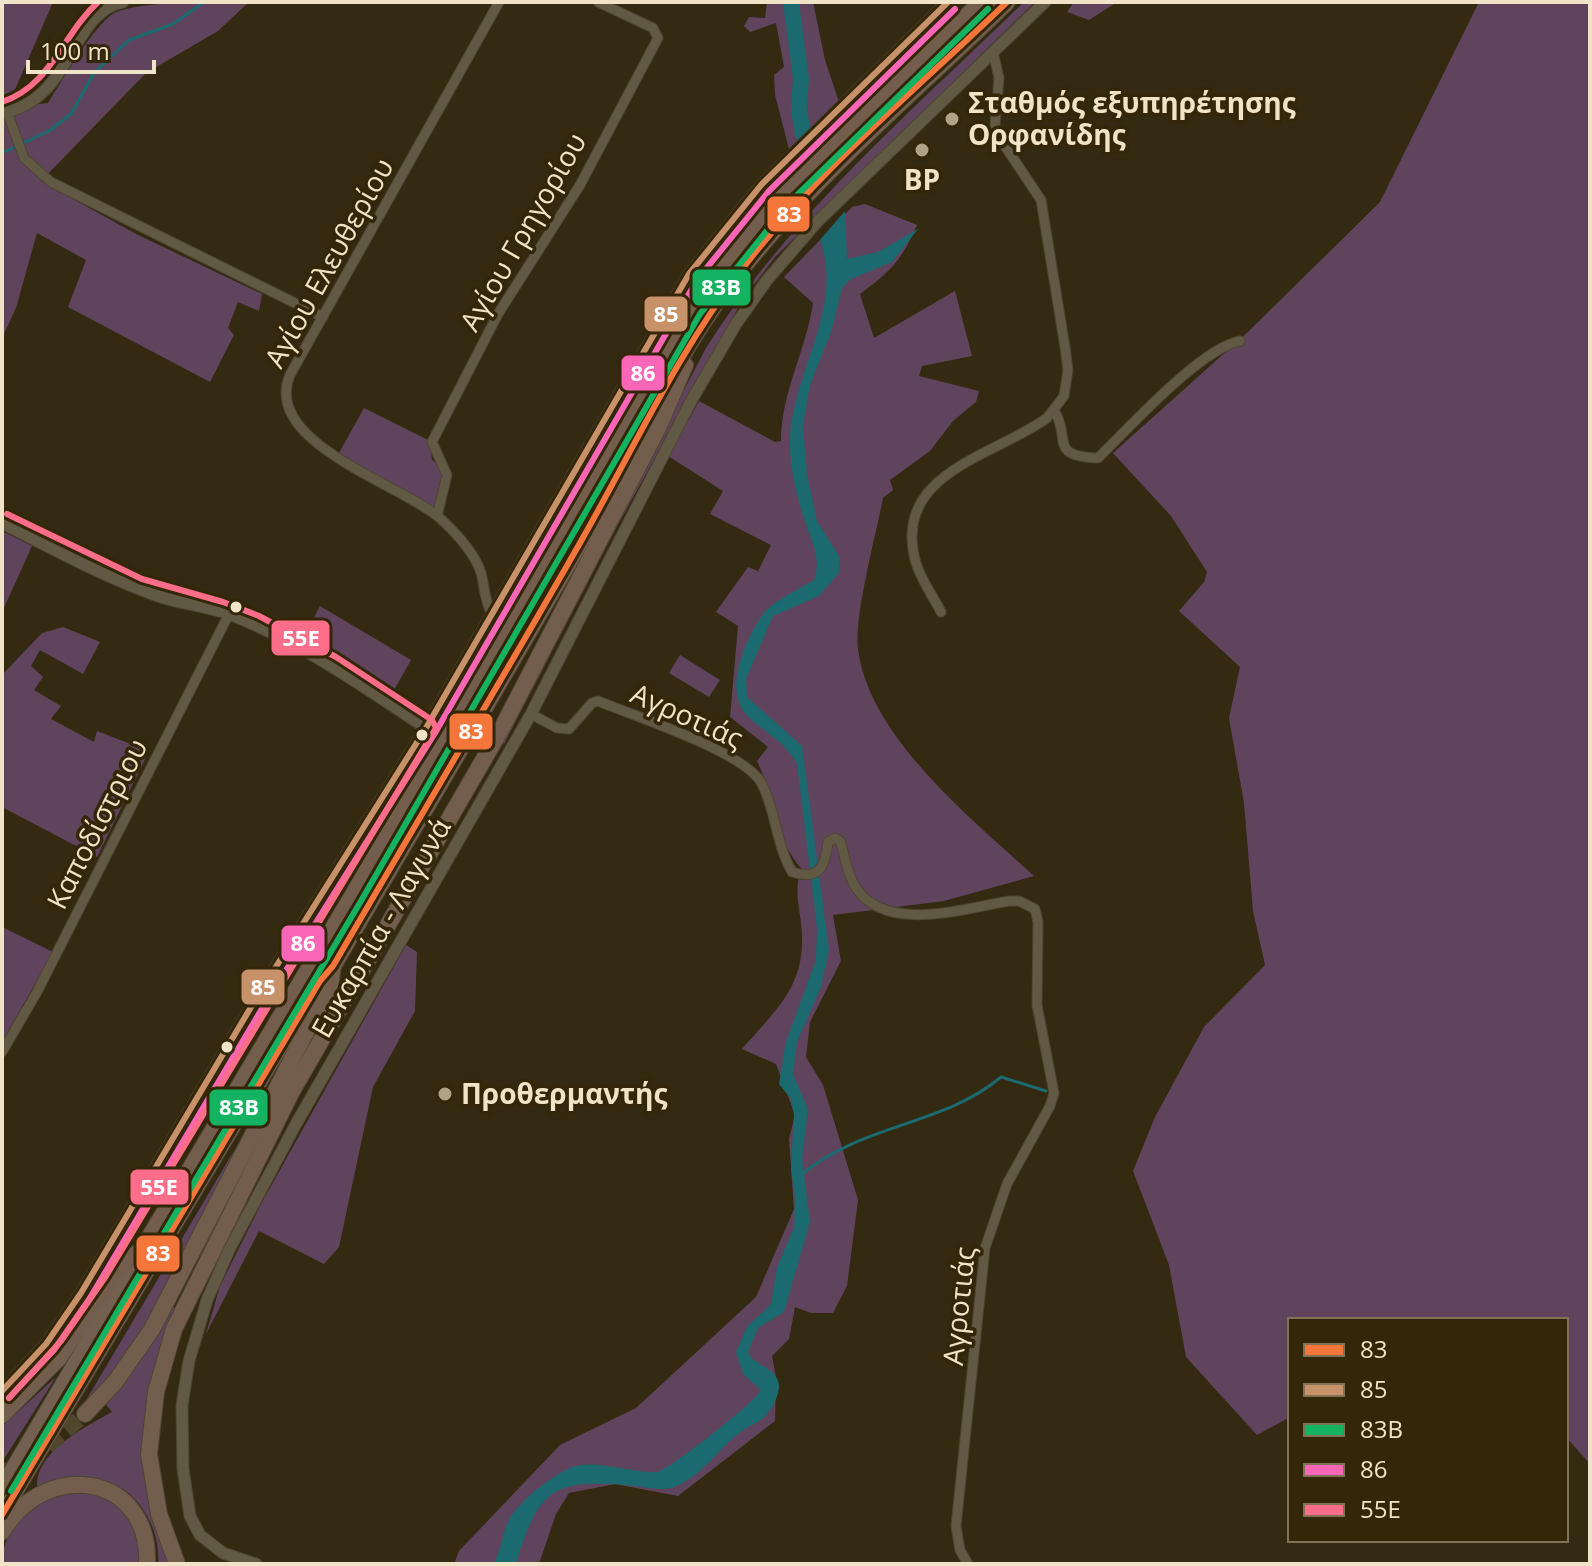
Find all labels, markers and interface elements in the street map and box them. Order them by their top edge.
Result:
scale bar [28,24,154,74]
text: 100 m [40,34,110,67]
place label: Σταθμός εξυπηρέτησης Ορφανίδης [968,83,1296,153]
marker: Σταθμός εξυπηρέτησης Ορφανίδης [943,110,961,128]
street label: Αγίου Γρηγορίου [450,126,594,337]
marker: BP [913,141,931,159]
street label: Αγίου Ελευθερίου [255,151,401,374]
place label: BP [904,160,940,198]
line badge: 83 [766,195,811,233]
text: 83 [776,198,802,228]
line badge: 83B [691,268,752,307]
text: 83B [701,271,741,301]
line badge: 85 [643,295,689,333]
text: 85 [653,298,679,328]
line badge: 86 [620,354,666,392]
text: 86 [630,357,656,387]
unlabelled marker [228,599,244,615]
line badge: 55Ε [270,619,331,657]
text: 55Ε [282,622,320,652]
street label: Αγροτιάς [625,674,750,757]
line badge: 83 [448,712,494,751]
text: 83 [458,715,484,745]
unlabelled marker [414,727,430,743]
street label: Καποδίστριου [37,732,155,915]
street label: Ευκαρπία - Λαγυνά [302,811,458,1044]
line badge: 86 [280,924,326,963]
text: 86 [290,927,316,957]
line badge: 85 [240,968,286,1006]
text: 85 [250,971,276,1001]
unlabelled marker [219,1039,235,1055]
place label: Προθερμαντής [461,1074,667,1112]
marker: Προθερμαντής [436,1085,454,1103]
line badge: 83B [208,1088,269,1127]
text: 83B [219,1091,259,1121]
line badge: 55Ε [129,1168,190,1206]
text: 55Ε [140,1171,178,1201]
line badge: 83 [135,1234,181,1273]
text: 83 [145,1237,171,1267]
street label: Αγροτιάς [933,1245,983,1367]
legend [1288,1318,1568,1542]
text: 83 [1360,1332,1387,1365]
text: 85 [1360,1372,1387,1405]
text: 83B [1360,1412,1403,1445]
text: 86 [1360,1452,1387,1485]
text: 55Ε [1360,1492,1401,1525]

